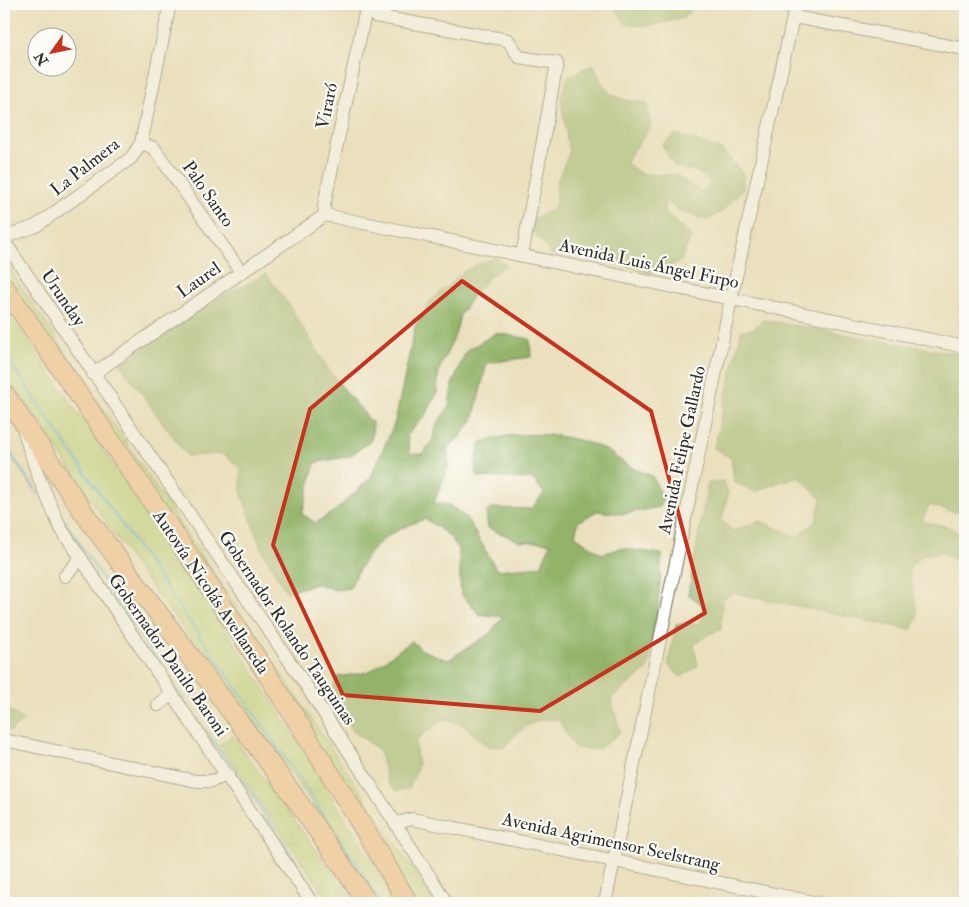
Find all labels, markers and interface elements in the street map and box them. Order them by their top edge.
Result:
north arrow [28,28,78,78]
text: N [31,49,53,70]
street label: Viraró [311,80,343,131]
street label: La Palmera [46,132,125,201]
street label: Palo Santo [177,156,239,232]
street label: Avenida Luis Ángel Firpo [556,234,741,294]
street label: Laurel [173,256,226,303]
street label: Urunday [36,265,91,332]
street label: Avenida Felipe Gallardo [653,363,711,537]
street label: Autovía Nicolás Avellaneda [147,505,275,679]
street label: Gobernador Rolando Tauguinas [213,526,361,730]
street label: Gobernador Danilo Baroni [103,569,233,741]
street label: Avenida Agrimensor Seelstrang [499,807,723,877]

